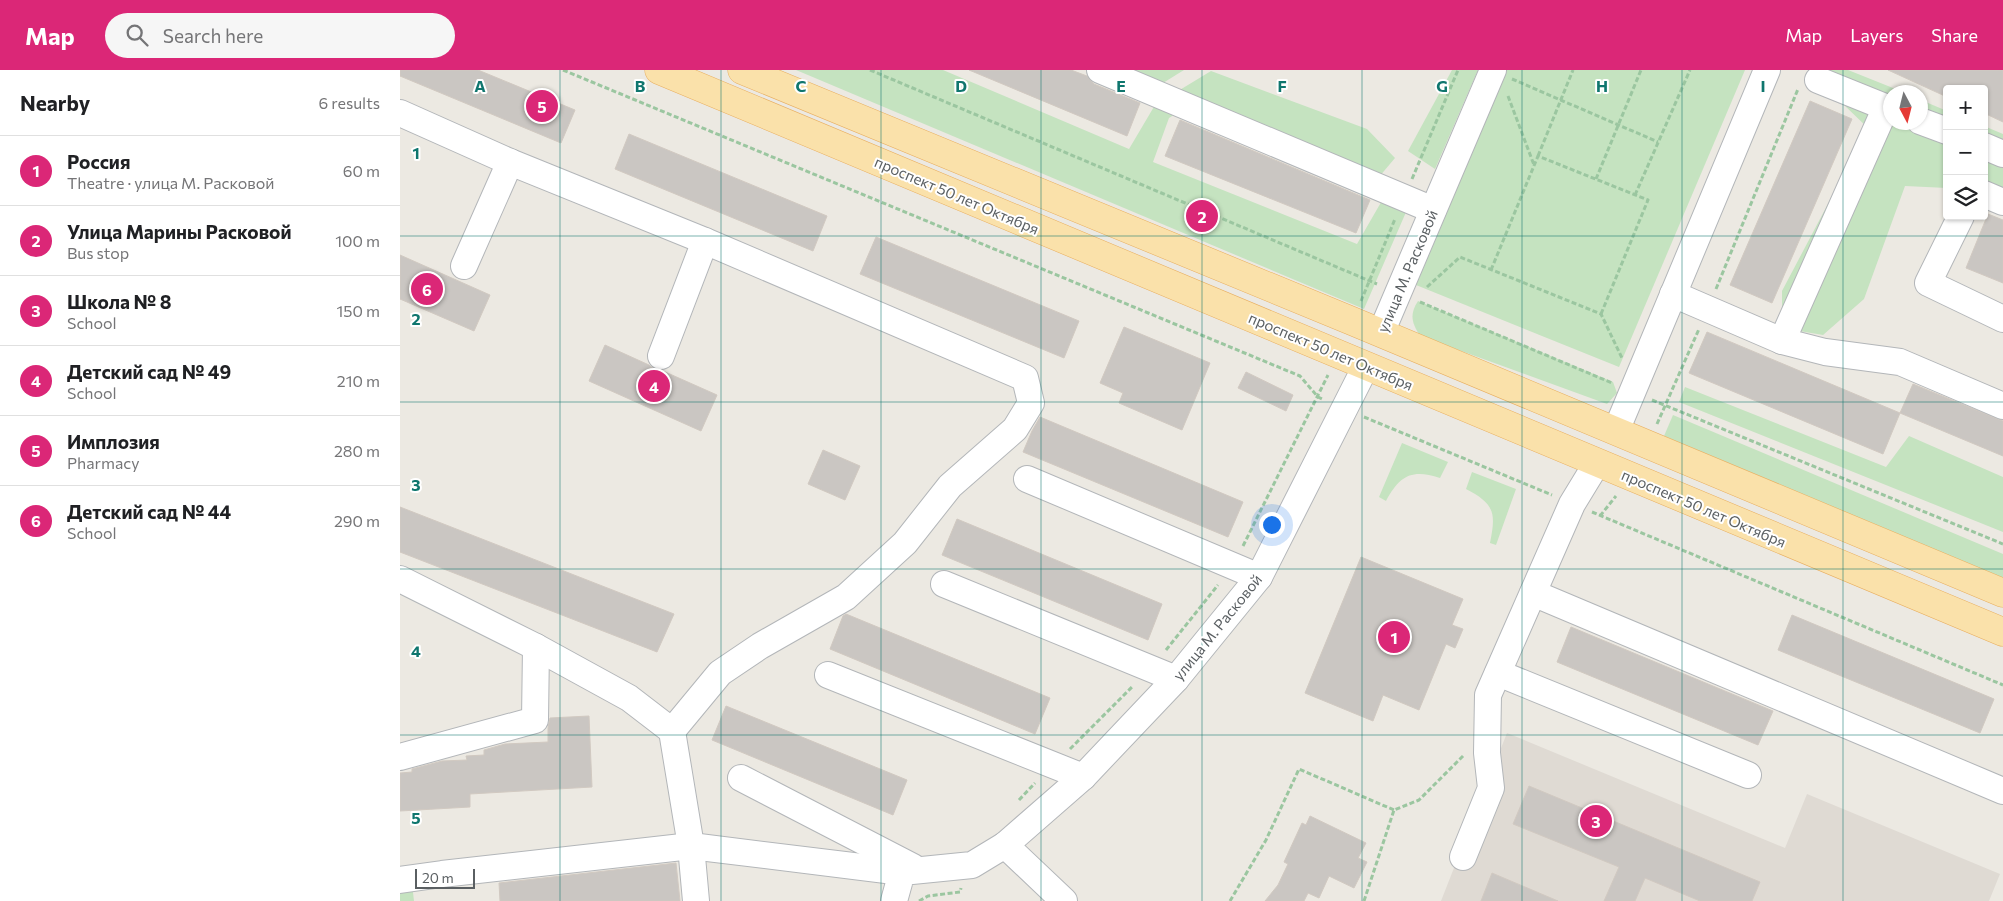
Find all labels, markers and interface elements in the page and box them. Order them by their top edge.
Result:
search box [105,13,455,58]
text: Map [25,21,75,50]
icon: search [123,21,151,49]
text: Search here [163,24,263,47]
text: Map [1785,24,1822,46]
text: Layers [1850,24,1903,46]
text: Share [1931,24,1978,46]
text: A [474,76,486,95]
text: B [635,76,646,95]
text: C [796,76,807,95]
text: D [955,76,967,95]
text: E [1116,76,1126,95]
text: F [1277,76,1287,95]
text: G [1436,76,1448,95]
text: H [1596,76,1608,95]
text: I [1760,76,1766,95]
north arrow [1883,85,1928,130]
map controls [1943,85,1988,220]
button: + [1943,85,1988,130]
pin: 5 [526,87,558,125]
text: Nearby [20,90,90,115]
text: 6 results [319,93,380,112]
button: − [1943,130,1988,175]
text: 1 [412,143,420,162]
text: Россия [67,150,130,173]
street label: проспект 50 лет Октября [872,152,1042,238]
text: 1 [32,161,40,180]
text: 60 m [343,161,380,180]
text: Theatre · улица М. Расковой [67,173,274,192]
button: layers [1943,175,1988,220]
pin: 2 [1186,197,1218,235]
street label: улица М. Расковой [1373,207,1441,335]
text: Улица Марины Расковой [67,220,291,243]
text: 2 [31,231,41,250]
text: 100 m [335,231,380,250]
text: Bus stop [67,243,129,262]
pin: 6 [411,270,443,308]
text: Школа № 8 [67,290,171,313]
text: 3 [31,301,41,320]
text: 150 m [337,301,380,320]
street label: проспект 50 лет Октября [1246,308,1416,394]
text: 2 [411,309,421,328]
text: School [67,313,117,332]
text: Детский сад № 49 [67,360,231,383]
pin: 4 [638,367,670,405]
text: 4 [31,371,41,390]
text: 210 m [337,371,380,390]
text: School [67,383,117,402]
text: Имплозия [67,430,160,453]
text: 5 [31,441,41,460]
text: 280 m [334,441,380,460]
text: Pharmacy [67,453,140,472]
street label: проспект 50 лет Октября [1619,465,1789,551]
text: 3 [411,475,421,494]
text: Детский сад № 44 [67,500,231,523]
text: 6 [31,511,41,530]
text: 290 m [334,511,380,530]
your location [1259,512,1285,538]
text: School [67,523,117,542]
street label: улица М. Расковой [1169,570,1265,684]
pin: 1 [1378,618,1410,656]
text: 4 [411,641,421,660]
pin: 3 [1580,802,1612,840]
text: 5 [411,808,421,827]
scale bar [415,866,475,889]
text: 20 m [422,869,454,886]

